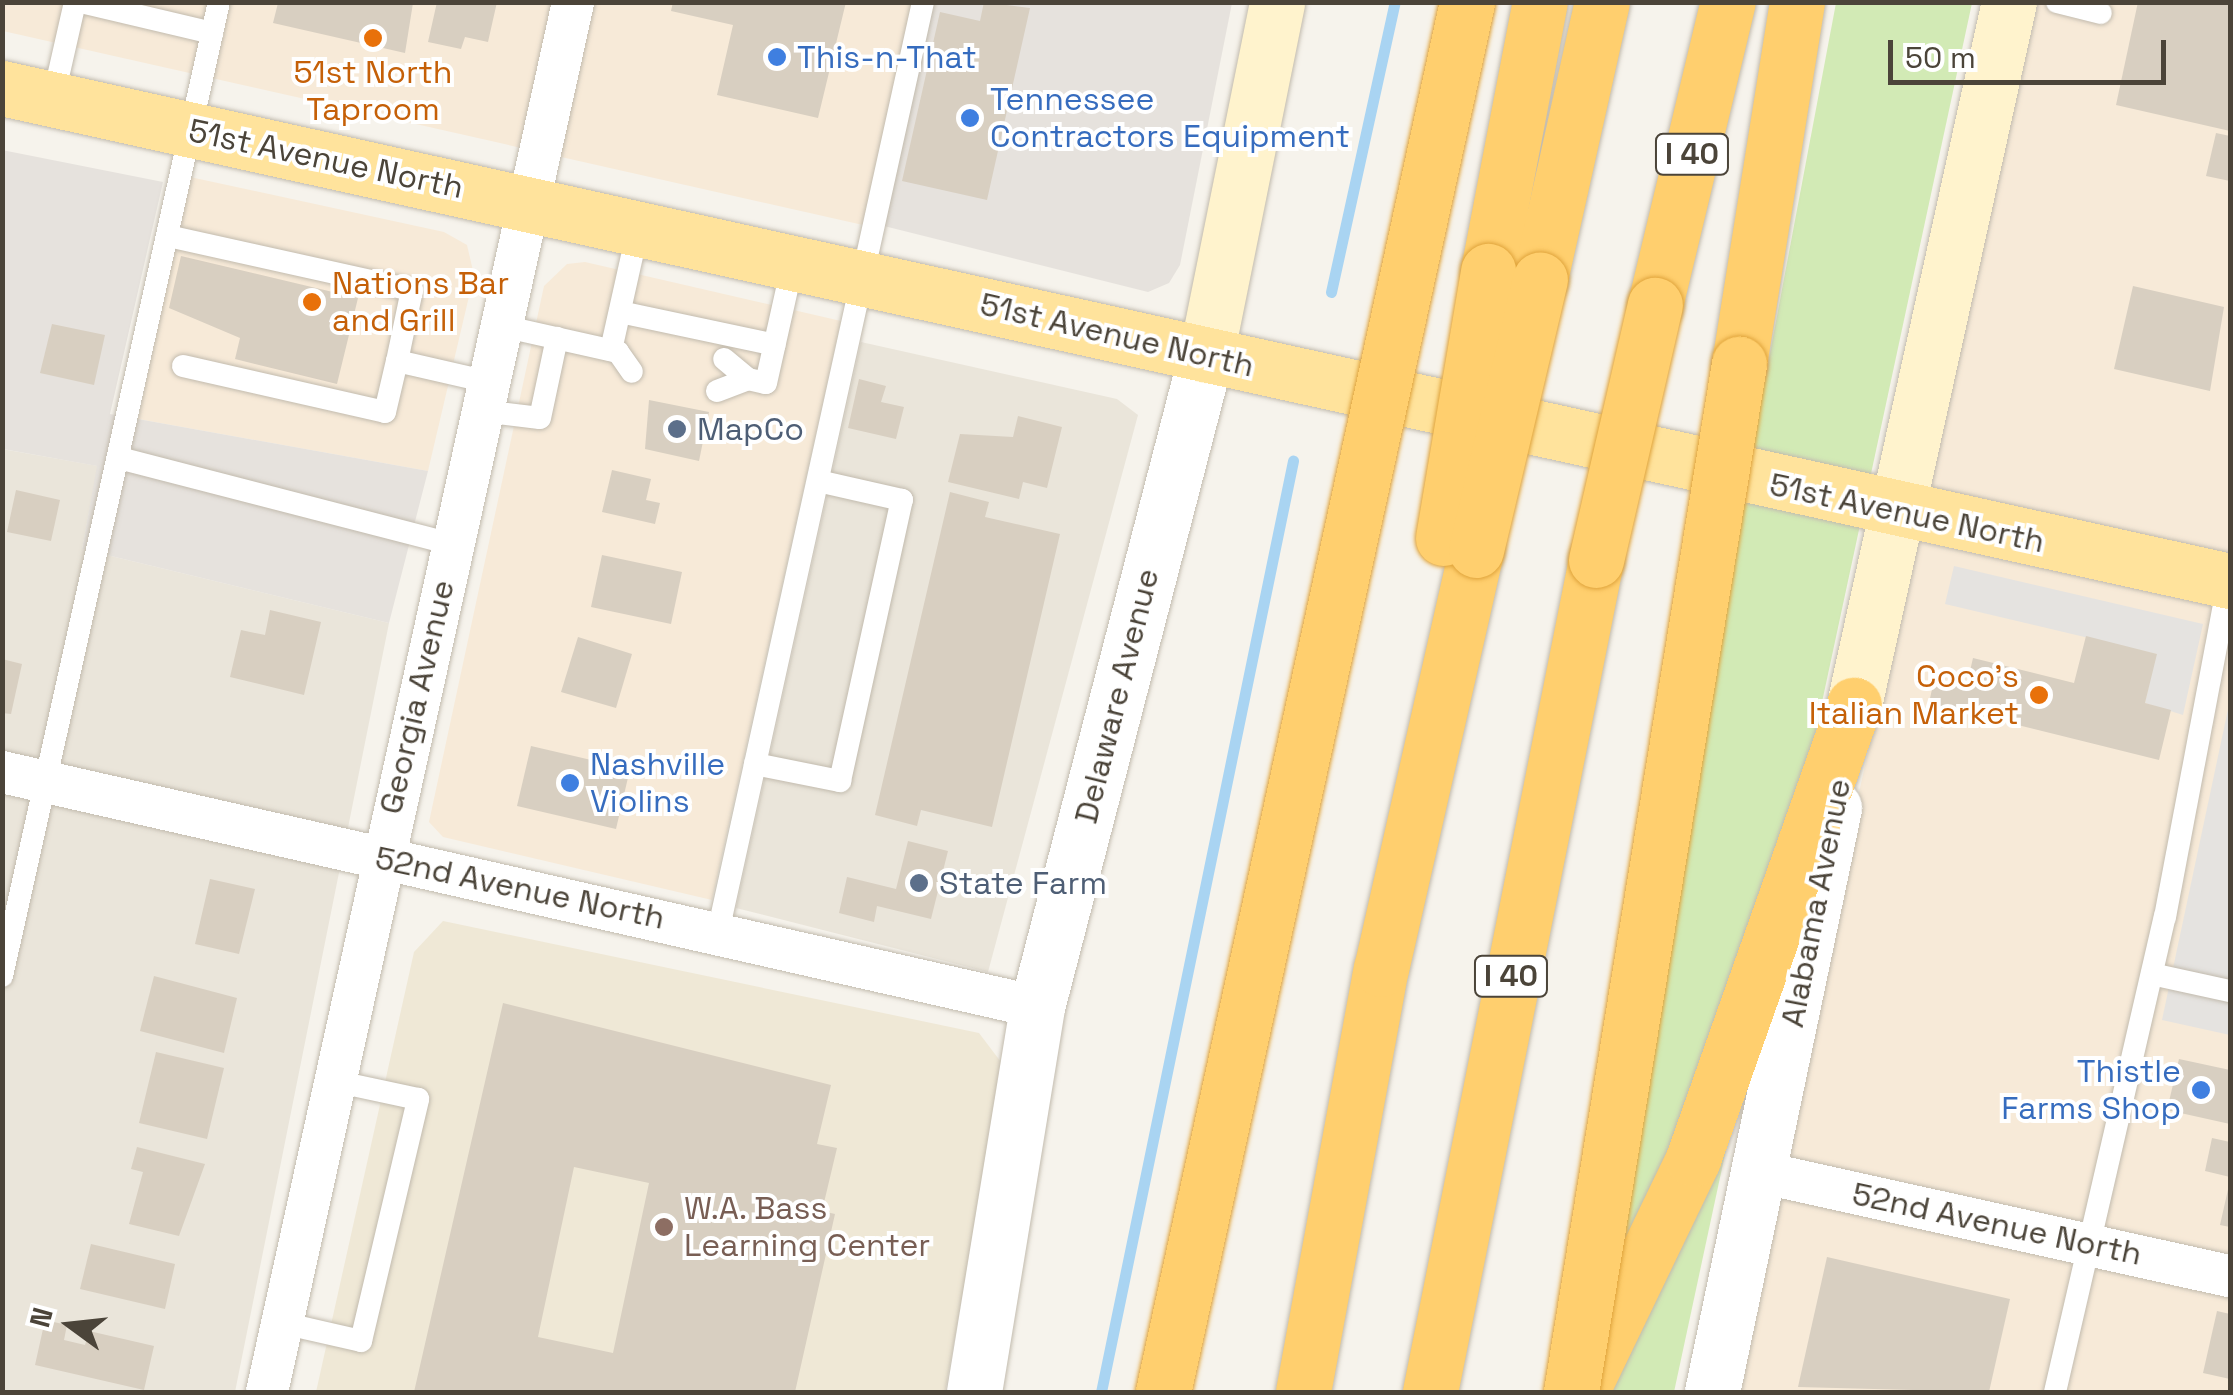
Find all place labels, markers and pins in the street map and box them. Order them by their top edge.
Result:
marker: 51st North Taproom [362,27,384,49]
place label: This-n-That [797,38,977,76]
marker: This-n-That [766,46,788,68]
place label: 51st North Taproom [294,54,452,129]
place label: Tennessee Contractors Equipment [990,81,1350,156]
marker: Tennessee Contractors Equipment [959,107,981,129]
place label: Nations Bar and Grill [332,265,509,340]
marker: Nations Bar and Grill [301,291,323,313]
place label: MapCo [697,410,804,448]
marker: MapCo [666,418,688,440]
place label: Coco's Italian Market [1809,658,2019,733]
marker: Coco's Italian Market [2028,684,2050,706]
place label: Nashville Violins [590,746,725,821]
marker: Nashville Violins [559,772,581,794]
place label: State Farm [939,864,1107,902]
marker: State Farm [908,872,930,894]
place label: Thistle Farms Shop [2001,1053,2181,1128]
marker: Thistle Farms Shop [2190,1079,2212,1101]
place label: W.A. Bass Learning Center [684,1190,930,1265]
marker: W.A. Bass Learning Center [653,1216,675,1238]

